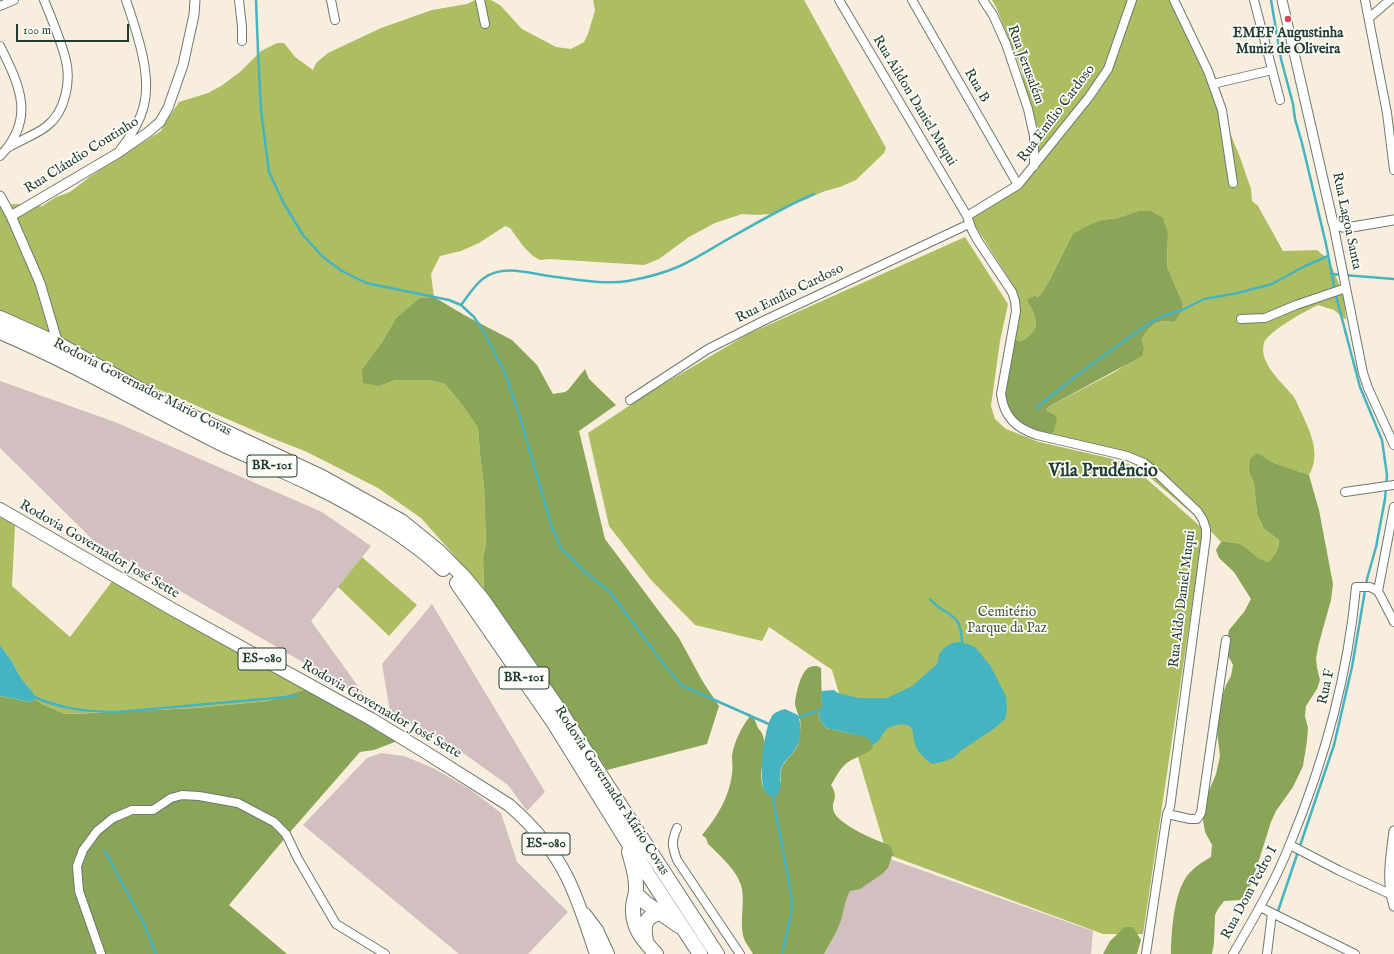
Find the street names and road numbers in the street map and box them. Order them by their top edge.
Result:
street label: Rua Jerusalém [1003,23,1047,107]
street label: Rua Aildon Daniel Muqui [868,33,960,169]
street label: Rua Emílio Cardoso [1015,62,1099,166]
street label: Rua B [960,66,992,106]
street label: Rua Cláudio Coutinho [22,114,142,198]
street label: Rua Lagoa Santa [1328,171,1364,271]
street label: Rua Emílio Cardoso [733,261,847,327]
street label: Rodovia Governador Mário Covas [50,336,234,440]
road number: BR-101 [247,455,297,477]
street label: Rodovia Governador José Sette [16,497,182,603]
street label: Rua Aldo Daniel Muqui [1166,529,1200,669]
road number: ES-080 [238,648,286,670]
street label: Rodovia Governador José Sette [298,657,464,763]
road number: BR-101 [499,667,549,689]
street label: Rua F [1315,668,1339,706]
street label: Rodovia Governador Mário Covas [550,703,672,879]
road number: ES-080 [522,833,570,855]
street label: Rua Dom Pedro I [1218,844,1282,942]

